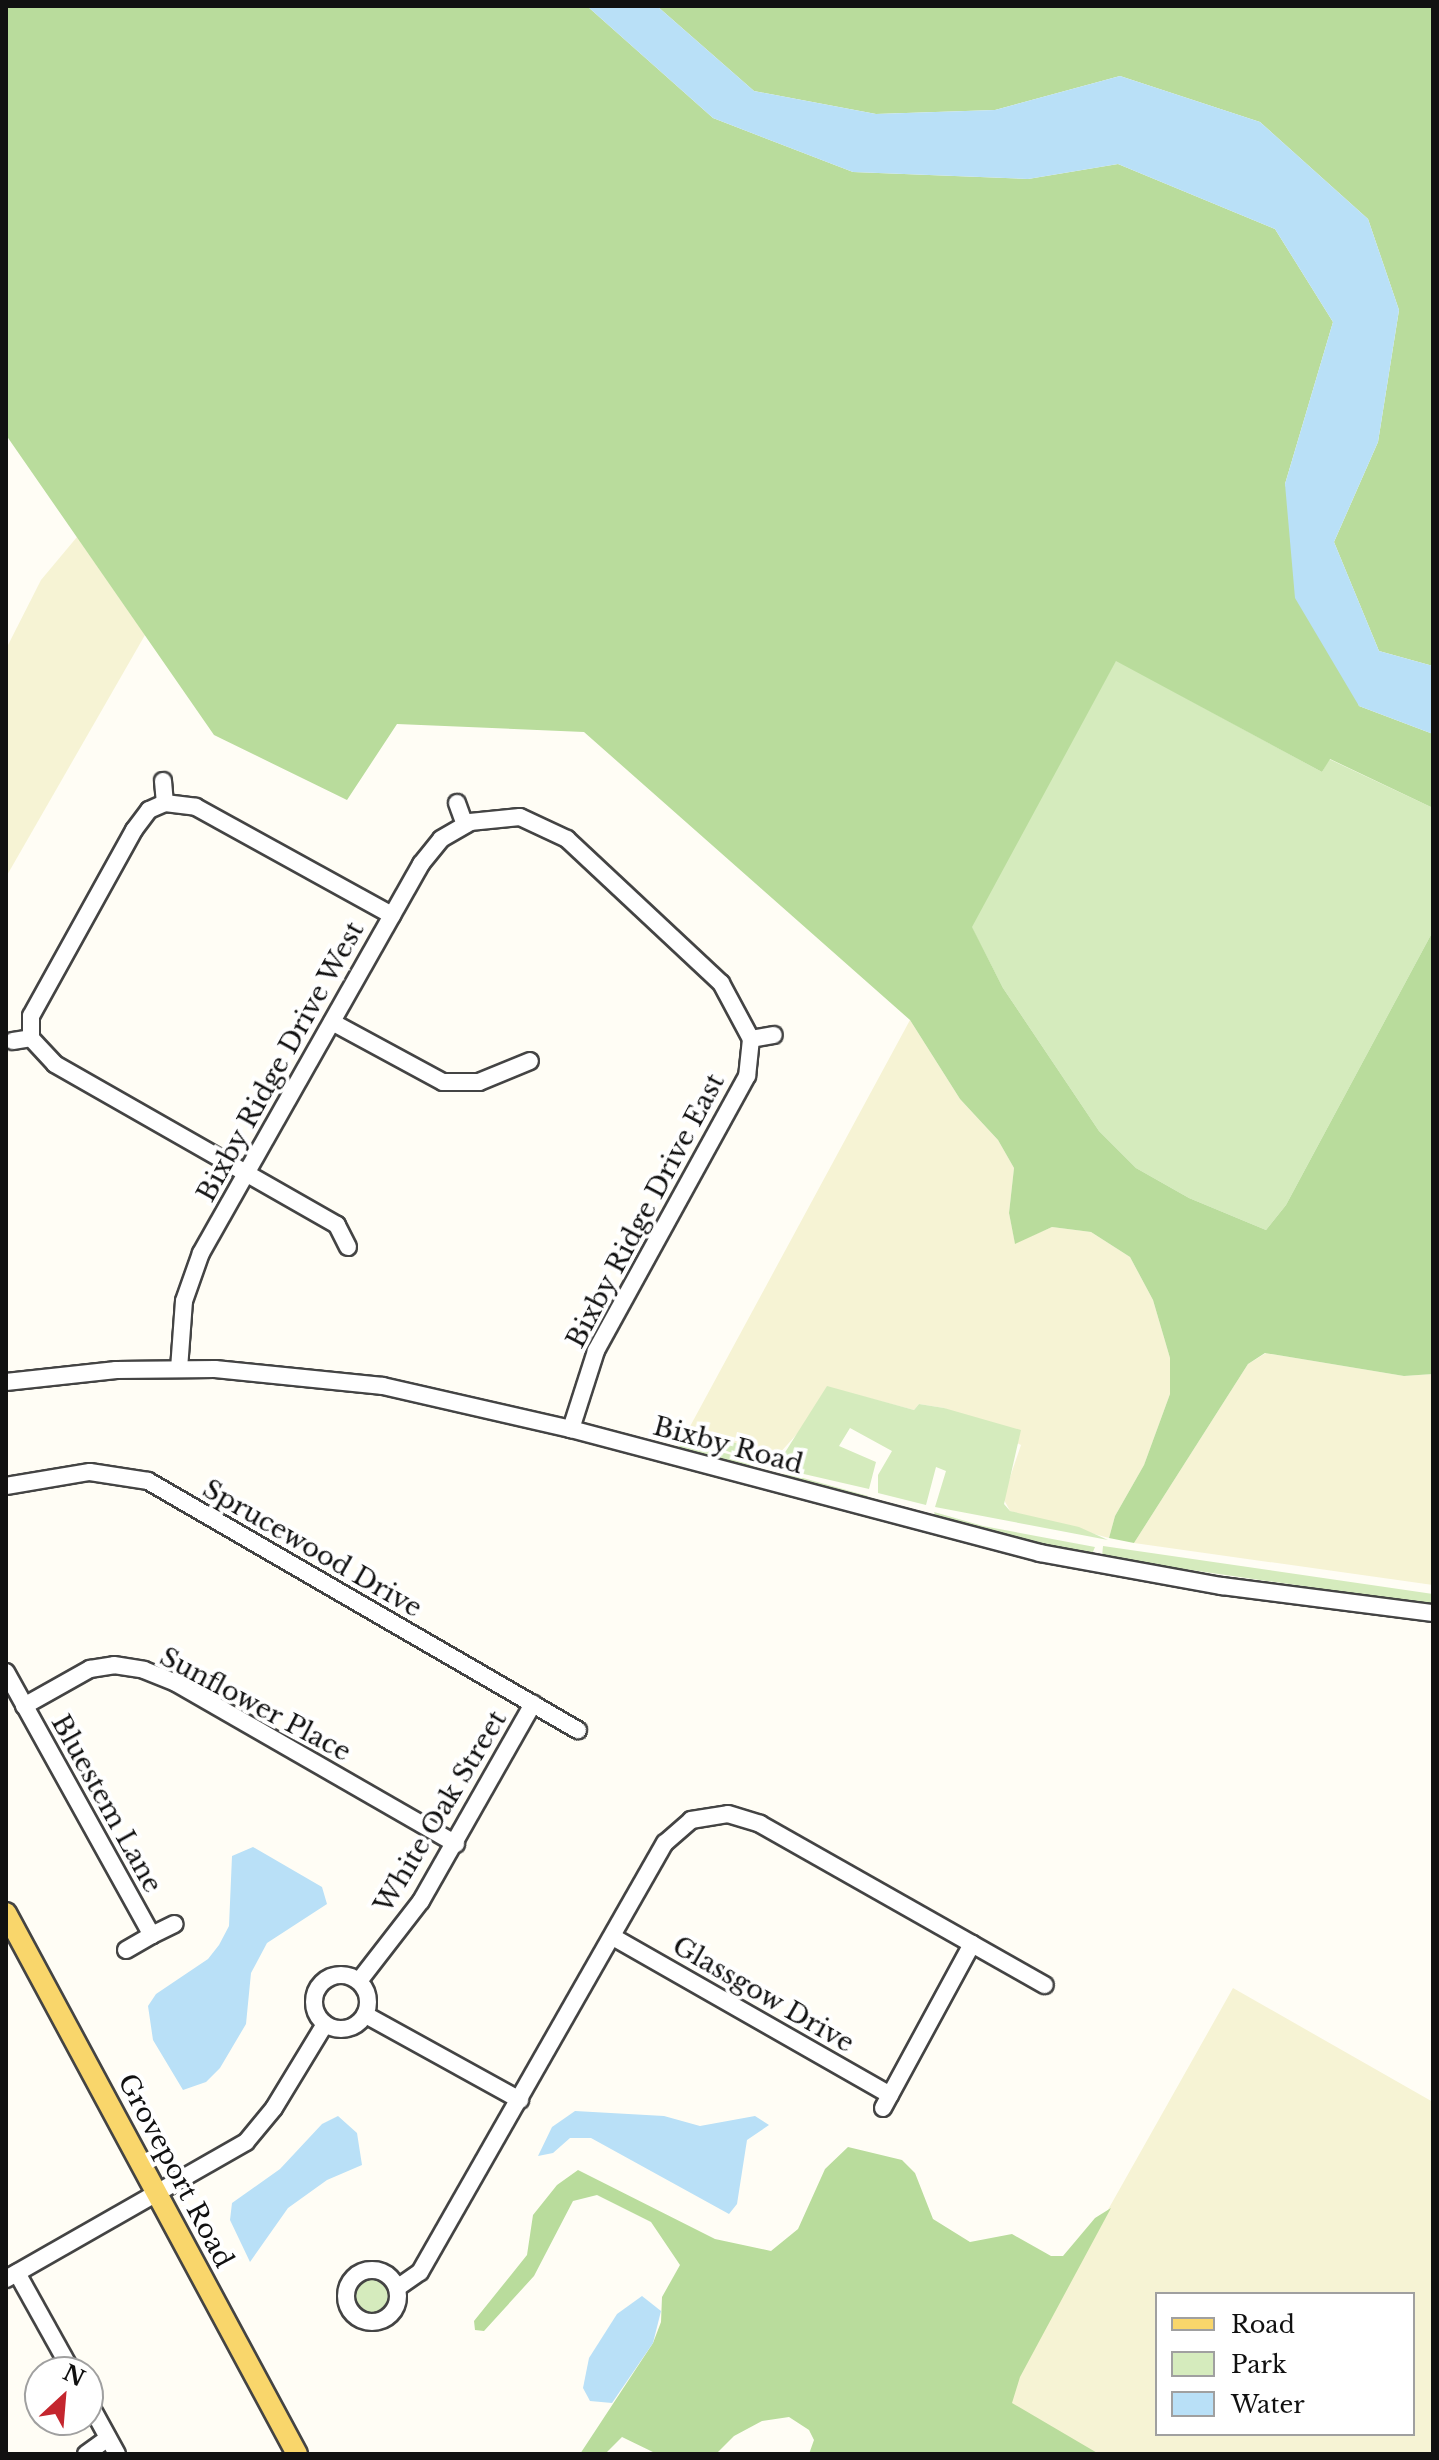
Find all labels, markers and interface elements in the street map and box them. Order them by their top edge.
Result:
street label: Bixby Ridge Drive West [191,916,371,1208]
street label: Bixby Ridge Drive East [560,1068,732,1354]
street label: Bixby Road [649,1411,807,1481]
street label: Sprucewood Drive [197,1474,427,1624]
street label: Sunflower Place [154,1641,356,1769]
street label: White Oak Street [368,1705,514,1919]
street label: Bluestem Lane [44,1710,168,1898]
street label: Glassgow Drive [666,1930,860,2060]
street label: Groveport Road [111,2069,239,2273]
legend [1155,2292,1415,2436]
text: Road [1231,2310,1295,2339]
text: Park [1231,2350,1287,2379]
north arrow [24,2356,104,2436]
text: N [59,2359,89,2392]
text: Water [1231,2390,1305,2419]

